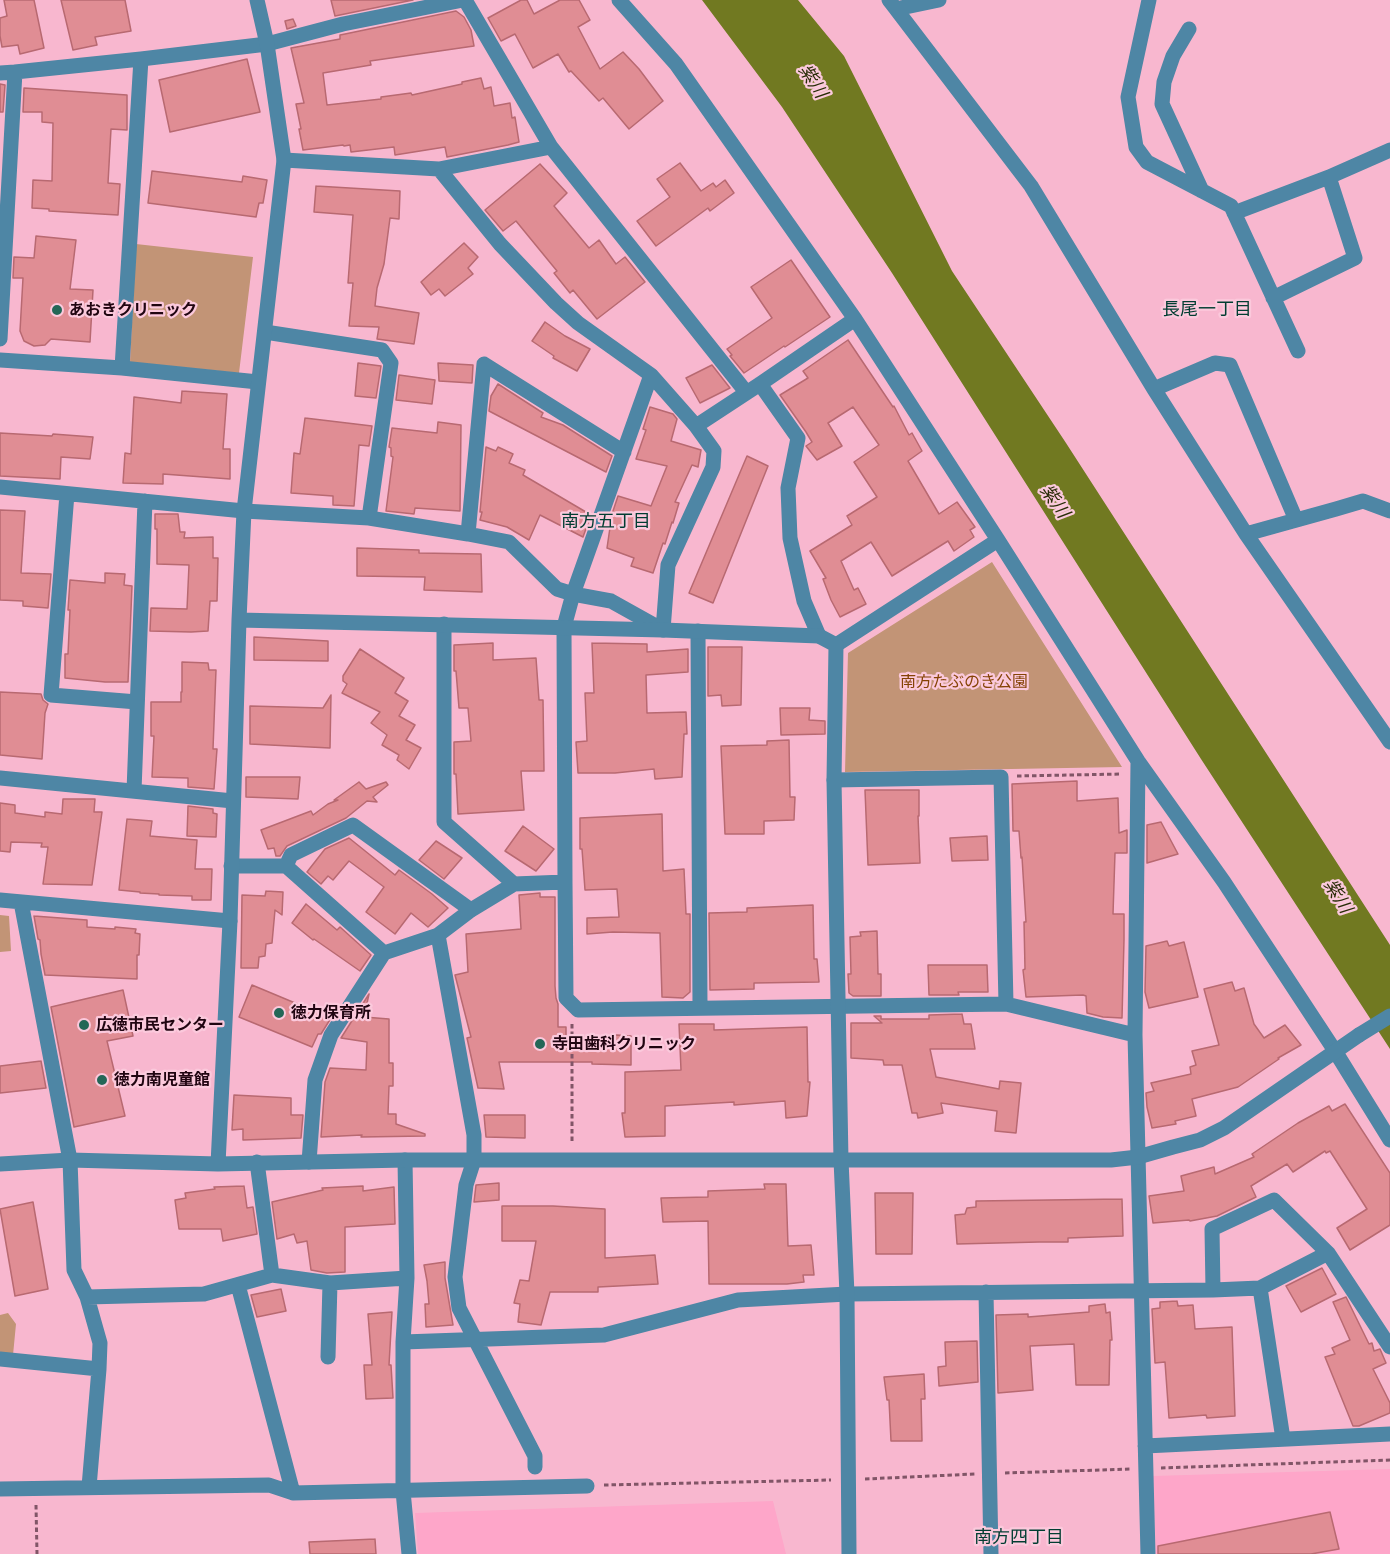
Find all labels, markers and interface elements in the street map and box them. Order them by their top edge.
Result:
water label: 紫川 [794,60,832,102]
district label: 長尾一丁目 [1162,298,1252,320]
place label: あおきクリニック [69,300,197,320]
marker: あおきクリニック [50,303,64,317]
water label: 紫川 [1036,480,1074,522]
district label: 南方五丁目 [561,510,651,532]
park label: 南方たぶのき公園 [900,672,1028,692]
water label: 紫川 [1319,875,1357,917]
place label: 徳力保育所 [291,1003,371,1023]
marker: 徳力保育所 [272,1006,286,1020]
place label: 広徳市民センター [96,1015,224,1035]
marker: 広徳市民センター [77,1018,91,1032]
place label: 寺田歯科クリニック [552,1034,696,1054]
marker: 寺田歯科クリニック [533,1037,547,1051]
place label: 徳力南児童館 [114,1070,210,1090]
marker: 徳力南児童館 [95,1073,109,1087]
district label: 南方四丁目 [974,1526,1064,1548]

